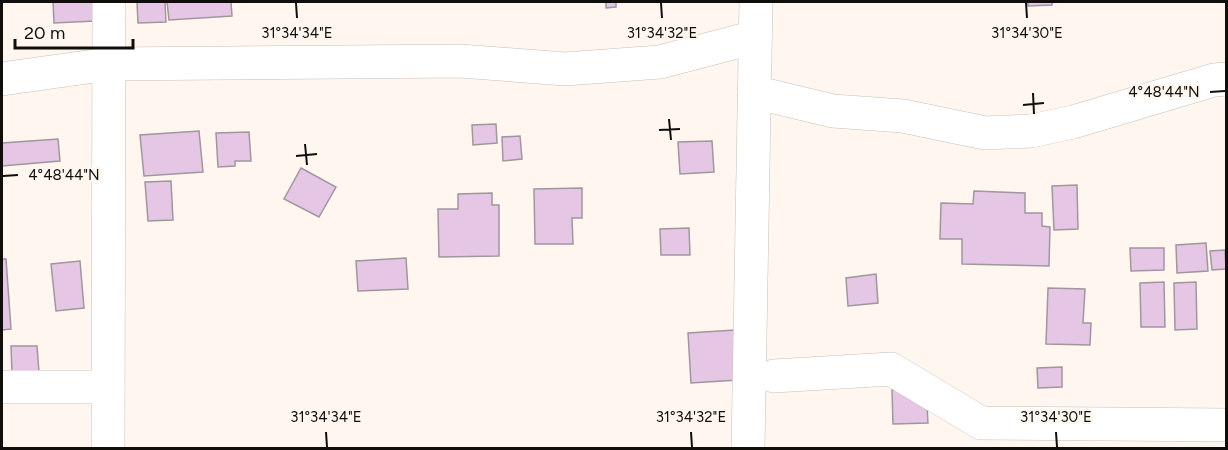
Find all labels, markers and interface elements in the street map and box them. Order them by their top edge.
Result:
scale bar [15,12,134,50]
text: 20 m [24,22,65,44]
text: 31°34'34"E [261,24,333,42]
text: 31°34'32"E [627,24,697,42]
text: 31°34'30"E [991,24,1063,42]
text: 4°48'44"N [1128,83,1200,101]
text: 4°48'44"N [28,166,100,184]
text: 31°34'34"E [290,408,362,426]
text: 31°34'32"E [656,408,726,426]
text: 31°34'30"E [1020,408,1092,426]

